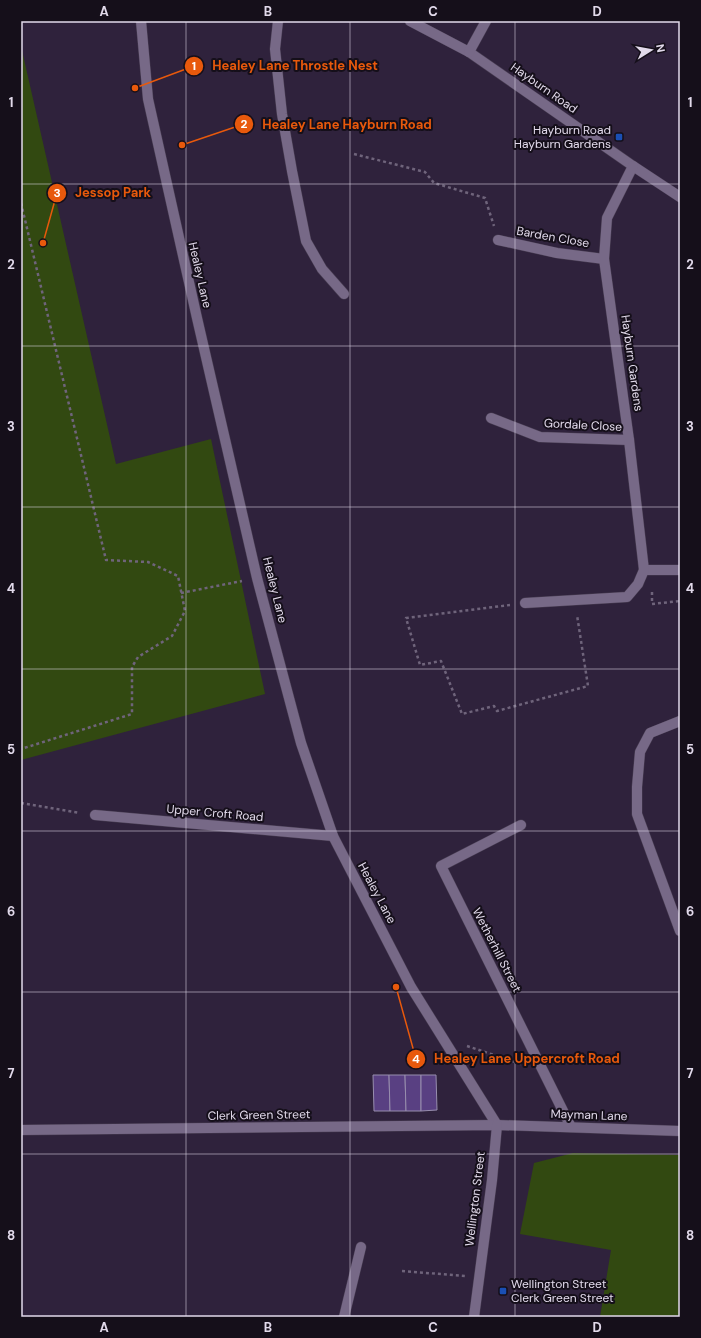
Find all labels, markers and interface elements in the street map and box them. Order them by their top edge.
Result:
text: A [99,3,109,20]
text: B [264,3,272,20]
text: C [428,3,438,20]
text: D [592,3,602,20]
north arrow [631,30,671,70]
text: N [653,43,668,53]
callout: Healey Lane Throstle Nest [184,53,386,78]
text: Healey Lane Throstle Nest [212,57,378,74]
text: 1 [192,58,196,74]
street label: Hayburn Road [507,59,581,117]
text: 1 [9,94,13,111]
text: 1 [688,94,692,111]
callout: Healey Lane Hayburn Road [234,111,440,136]
text: 2 [241,116,248,132]
text: Healey Lane Hayburn Road [262,116,432,133]
place label: Hayburn Road Hayburn Gardens [514,122,611,152]
marker: Hayburn Road Hayburn Gardens [614,132,624,142]
callout: Jessop Park [47,180,159,205]
text: Jessop Park [75,184,152,201]
text: 3 [53,185,61,201]
street label: Barden Close [515,223,591,251]
street label: Healey Lane [185,240,215,310]
text: 2 [7,256,15,273]
text: 2 [686,256,694,273]
street label: Hayburn Gardens [617,314,647,412]
street label: Gordale Close [543,415,623,435]
text: 3 [7,418,15,435]
text: 3 [686,418,694,435]
street label: Healey Lane [259,555,291,625]
text: 4 [7,580,15,597]
text: 4 [686,580,694,597]
text: 5 [7,741,15,758]
text: 5 [686,741,694,758]
street label: Upper Croft Road [166,801,264,825]
street label: Healey Lane [354,860,400,927]
text: 6 [7,903,15,920]
text: 6 [686,903,694,920]
street label: Wetherhill Street [469,905,525,995]
callout: Healey Lane Uppercroft Road [406,1046,628,1071]
text: Healey Lane Uppercroft Road [434,1050,620,1067]
text: 4 [412,1051,420,1067]
text: 7 [8,1065,15,1082]
text: 7 [687,1065,694,1082]
street label: Clerk Green Street [207,1106,311,1124]
street label: Mayman Lane [550,1106,628,1124]
street label: Wellington Street [461,1150,489,1247]
text: 8 [7,1227,15,1244]
text: 8 [686,1227,694,1244]
place label: Wellington Street Clerk Green Street [511,1276,614,1306]
marker: Wellington Street Clerk Green Street [498,1286,508,1296]
text: A [99,1319,109,1336]
text: B [264,1319,272,1336]
text: C [428,1319,438,1336]
text: D [592,1319,602,1336]

